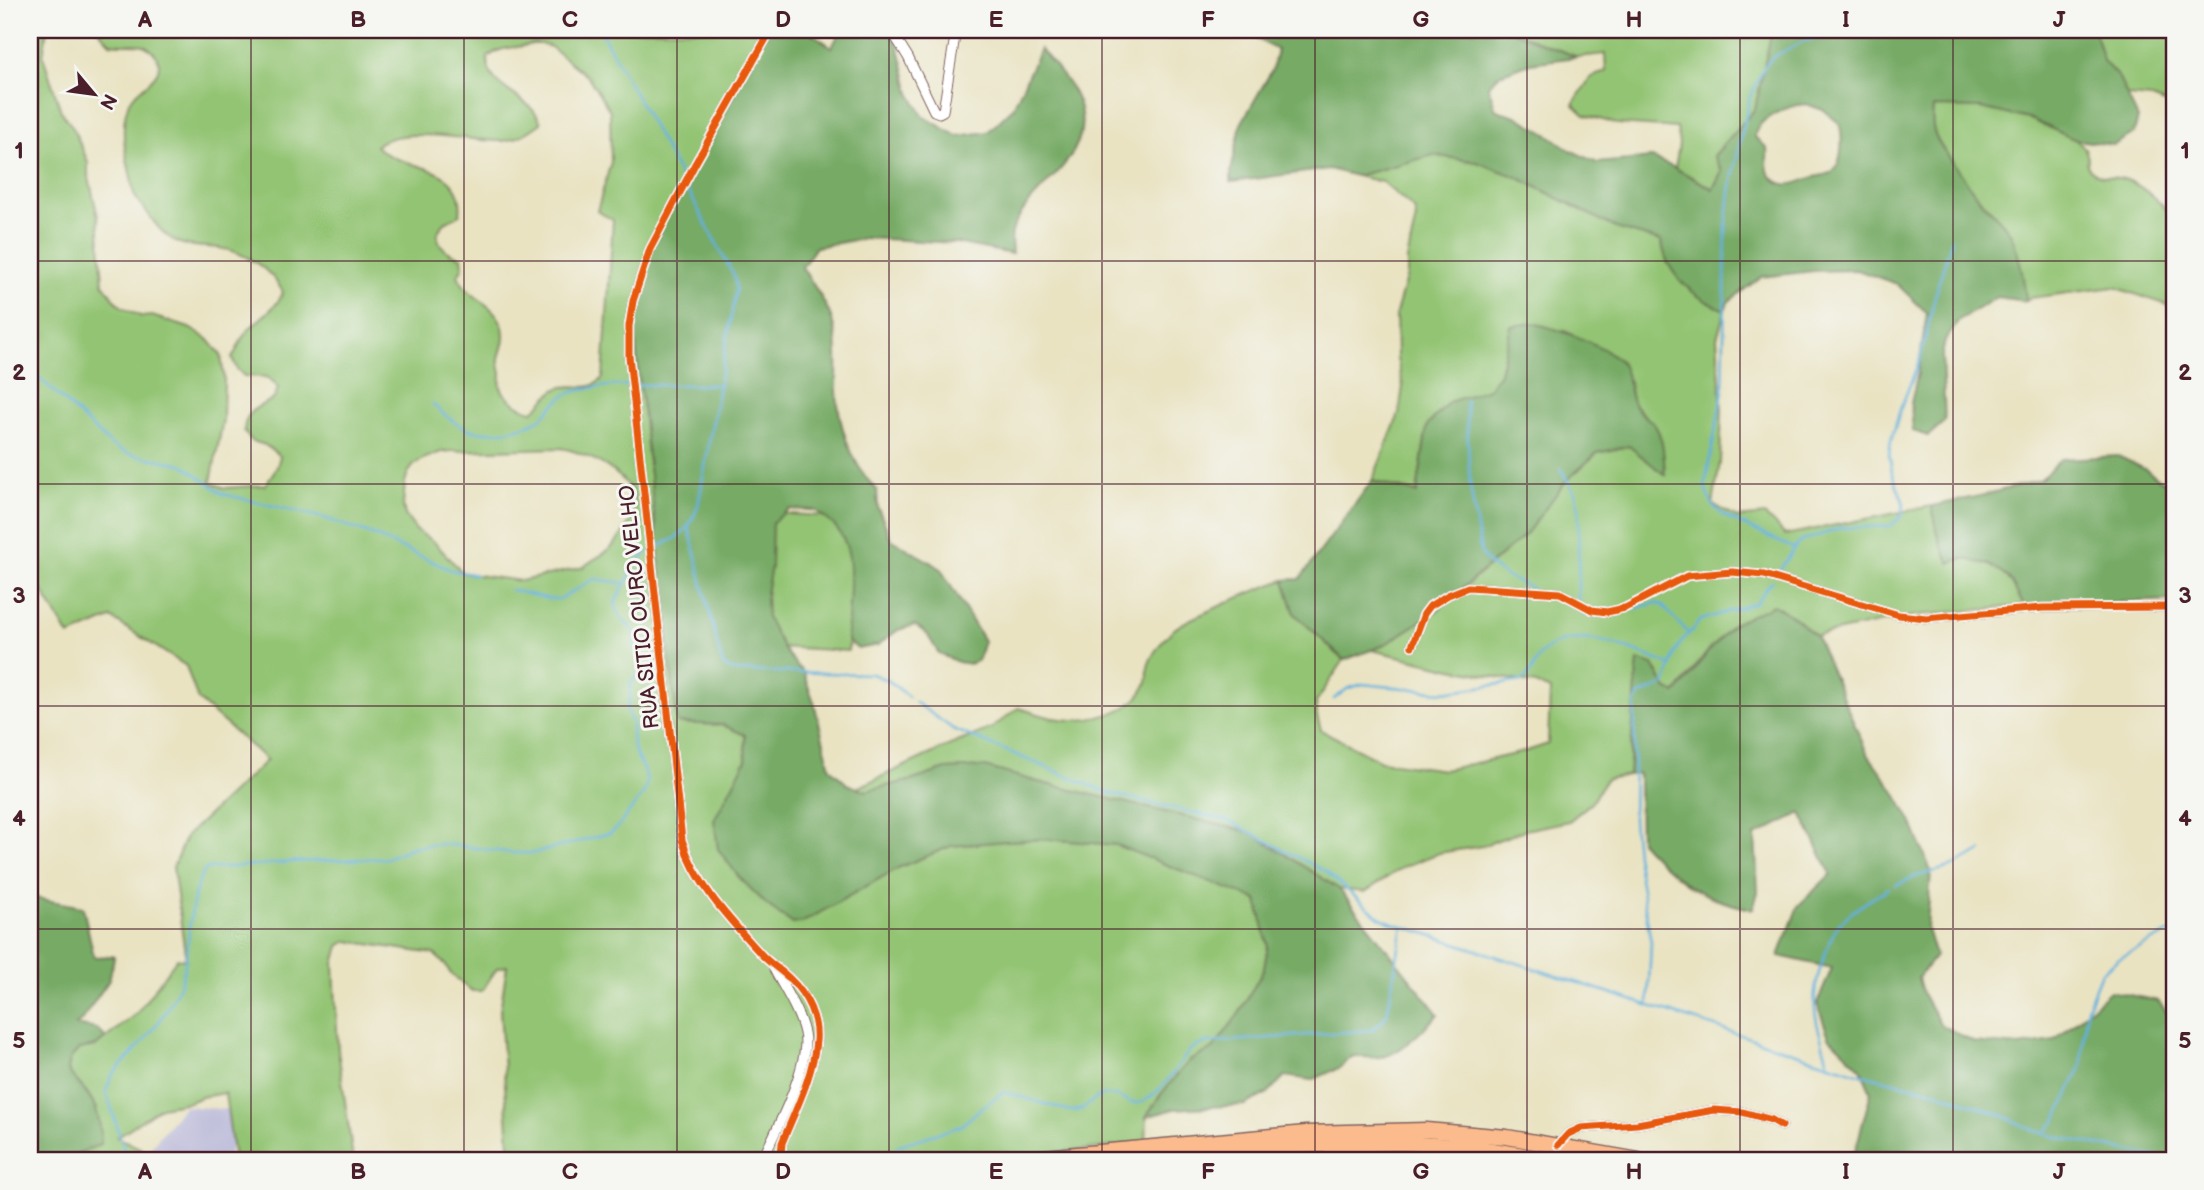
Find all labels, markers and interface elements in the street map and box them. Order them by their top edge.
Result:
text: A [137,6,153,34]
text: B [350,6,366,34]
text: C [562,6,578,34]
text: D [775,6,791,34]
text: E [989,6,1004,34]
text: F [1201,6,1215,34]
text: G [1413,6,1430,34]
text: H [1625,6,1643,34]
text: I [1842,6,1850,34]
text: J [2053,6,2066,34]
north arrow [60,60,130,130]
text: N [94,90,121,113]
text: 1 [14,137,24,165]
text: 1 [2180,137,2190,165]
text: 2 [12,359,26,387]
text: 2 [2178,359,2192,387]
street label: RUA SITIO OURO VELHO [614,484,665,730]
text: 3 [12,582,26,610]
text: 3 [2178,582,2192,610]
text: 4 [12,805,26,833]
text: 4 [2178,805,2192,833]
text: 5 [12,1027,26,1055]
text: 5 [2178,1027,2192,1055]
text: A [137,1158,153,1186]
text: B [350,1158,366,1186]
text: C [562,1158,578,1186]
text: D [775,1158,791,1186]
text: E [989,1158,1004,1186]
text: F [1201,1158,1215,1186]
text: G [1413,1158,1430,1186]
text: H [1625,1158,1643,1186]
text: I [1842,1158,1850,1186]
text: J [2053,1158,2066,1186]

